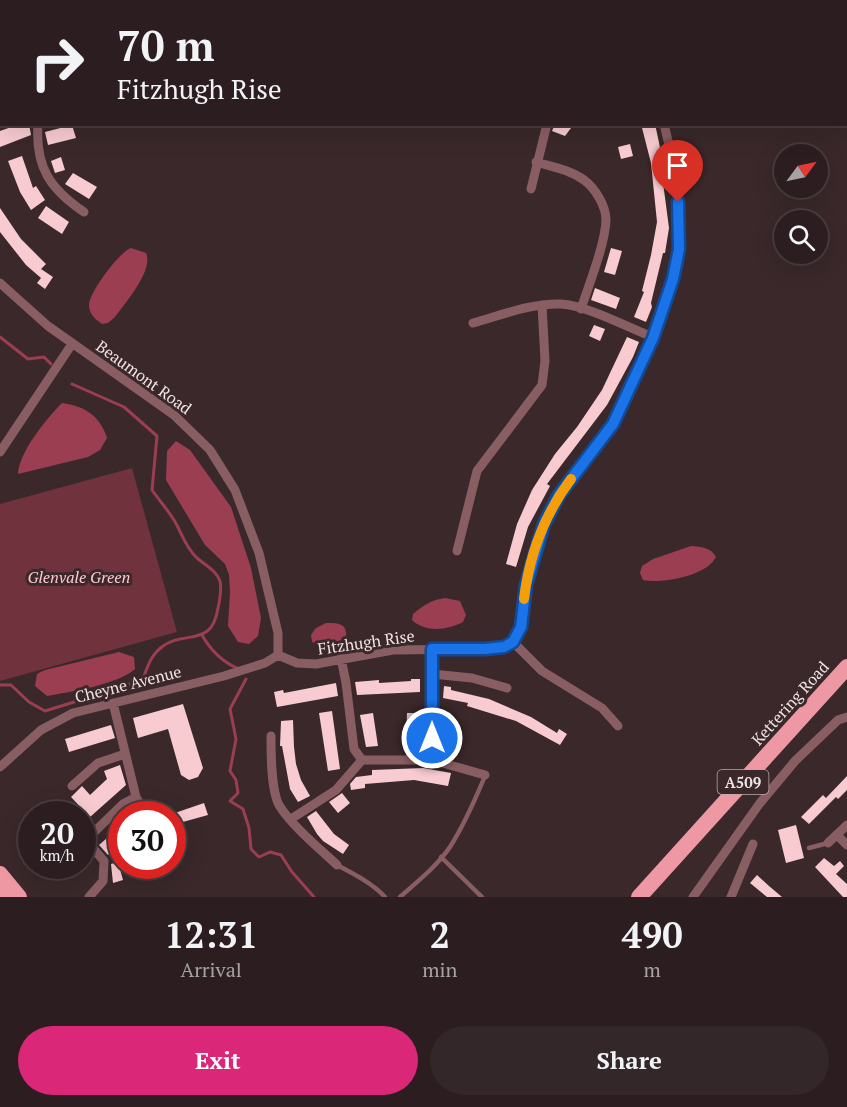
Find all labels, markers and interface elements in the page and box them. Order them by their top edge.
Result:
text: 70 m [117,17,215,73]
icon: right [18,24,96,102]
text: Fitzhugh Rise [117,71,282,107]
pin [652,140,703,202]
north arrow [774,144,828,198]
map controls [774,144,828,264]
icon: arrive [661,149,694,182]
button: search [774,210,828,264]
street label: Beaumont Road [92,335,196,419]
park label: Glenvale Green [28,566,130,588]
street label: Fitzhugh Rise [316,624,416,660]
street label: Kettering Road [746,656,834,750]
street label: Cheyne Avenue [72,660,184,708]
position arrow [400,706,464,770]
road number: A509 [718,770,768,794]
speed limit sign: 30 [108,801,186,879]
text: 20 [40,813,74,853]
text: km/h [40,845,74,865]
text: 12:31 [164,911,258,958]
text: 2 [430,911,450,958]
text: 490 [622,911,683,958]
text: Arrival [180,956,242,983]
text: min [422,956,457,983]
text: m [644,956,661,983]
button: Exit [18,1026,418,1095]
button: Share [430,1026,829,1095]

